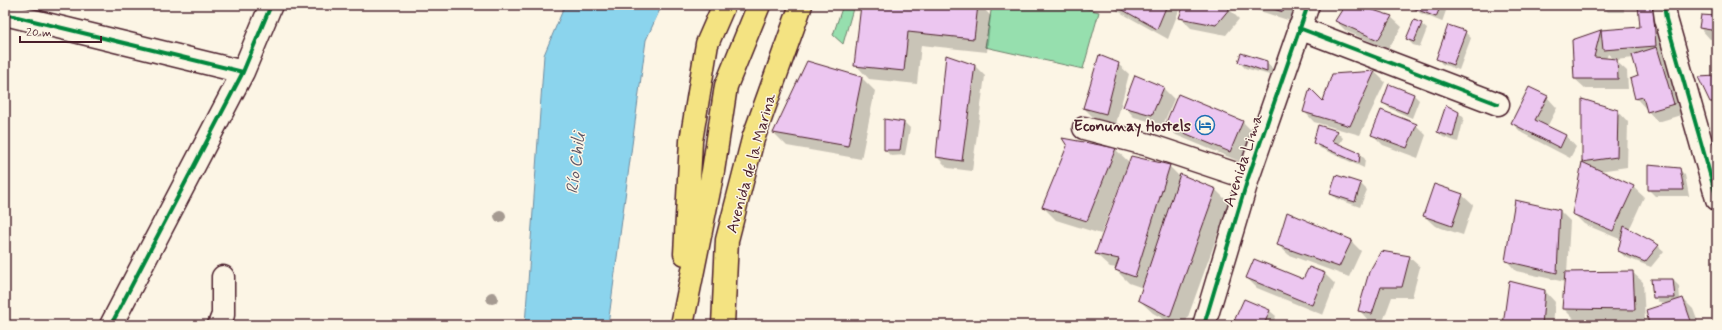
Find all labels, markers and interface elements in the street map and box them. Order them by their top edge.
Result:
scale bar [20,18,101,44]
text: 20 m [26,25,52,41]
street label: Avenida de la Marina [721,91,782,236]
street label: Avenida Lima [1219,111,1268,210]
hotel icon: Econunay Hostels [1194,114,1216,136]
place label: Econunay Hostels [1074,116,1191,137]
water label: Río Chili [561,129,591,195]

